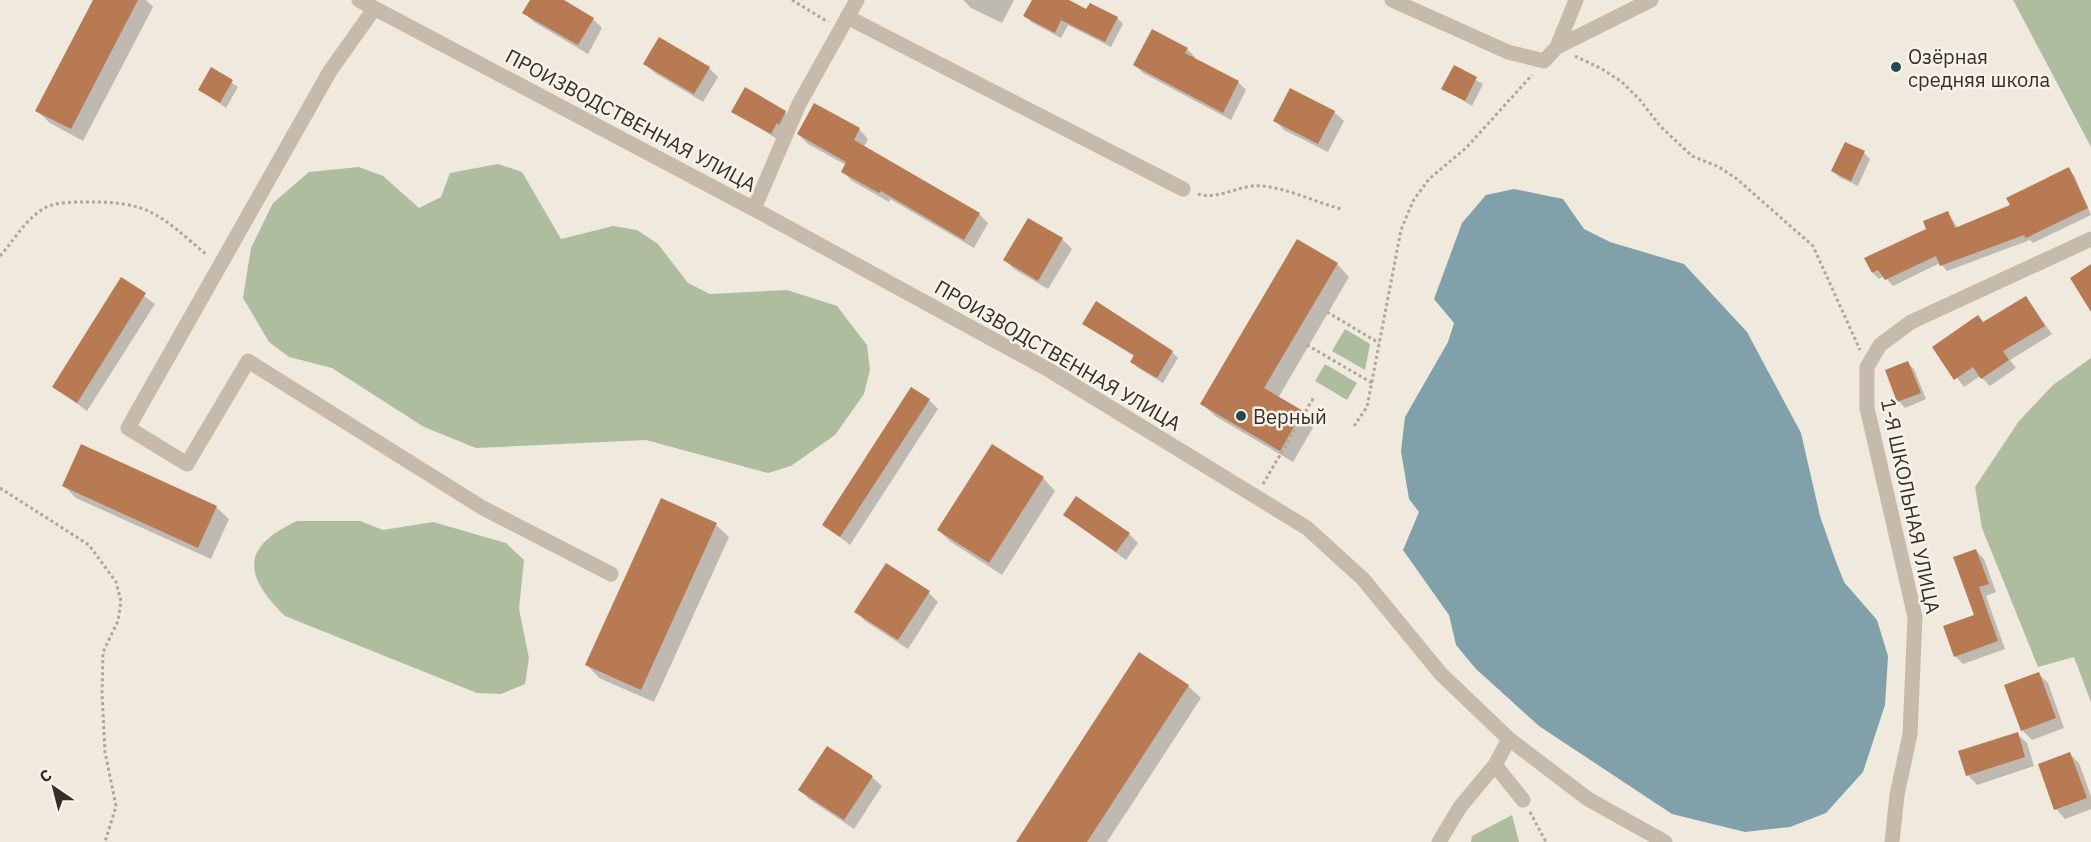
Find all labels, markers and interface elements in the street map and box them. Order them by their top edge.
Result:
street label: ПРОИЗВОДСТВЕННАЯ УЛИЦА [501,42,761,198]
place label: Озёрная средняя школа [1908,43,2051,93]
marker: Озёрная средняя школа [1889,60,1903,74]
street label: ПРОИЗВОДСТВЕННАЯ УЛИЦА [930,273,1186,437]
street label: 1-Я ШКОЛЬНАЯ УЛИЦА [1875,396,1947,616]
place label: Верный [1253,403,1327,430]
marker: Верный [1234,409,1248,423]
north arrow [24,758,84,818]
text: С [35,765,55,787]

